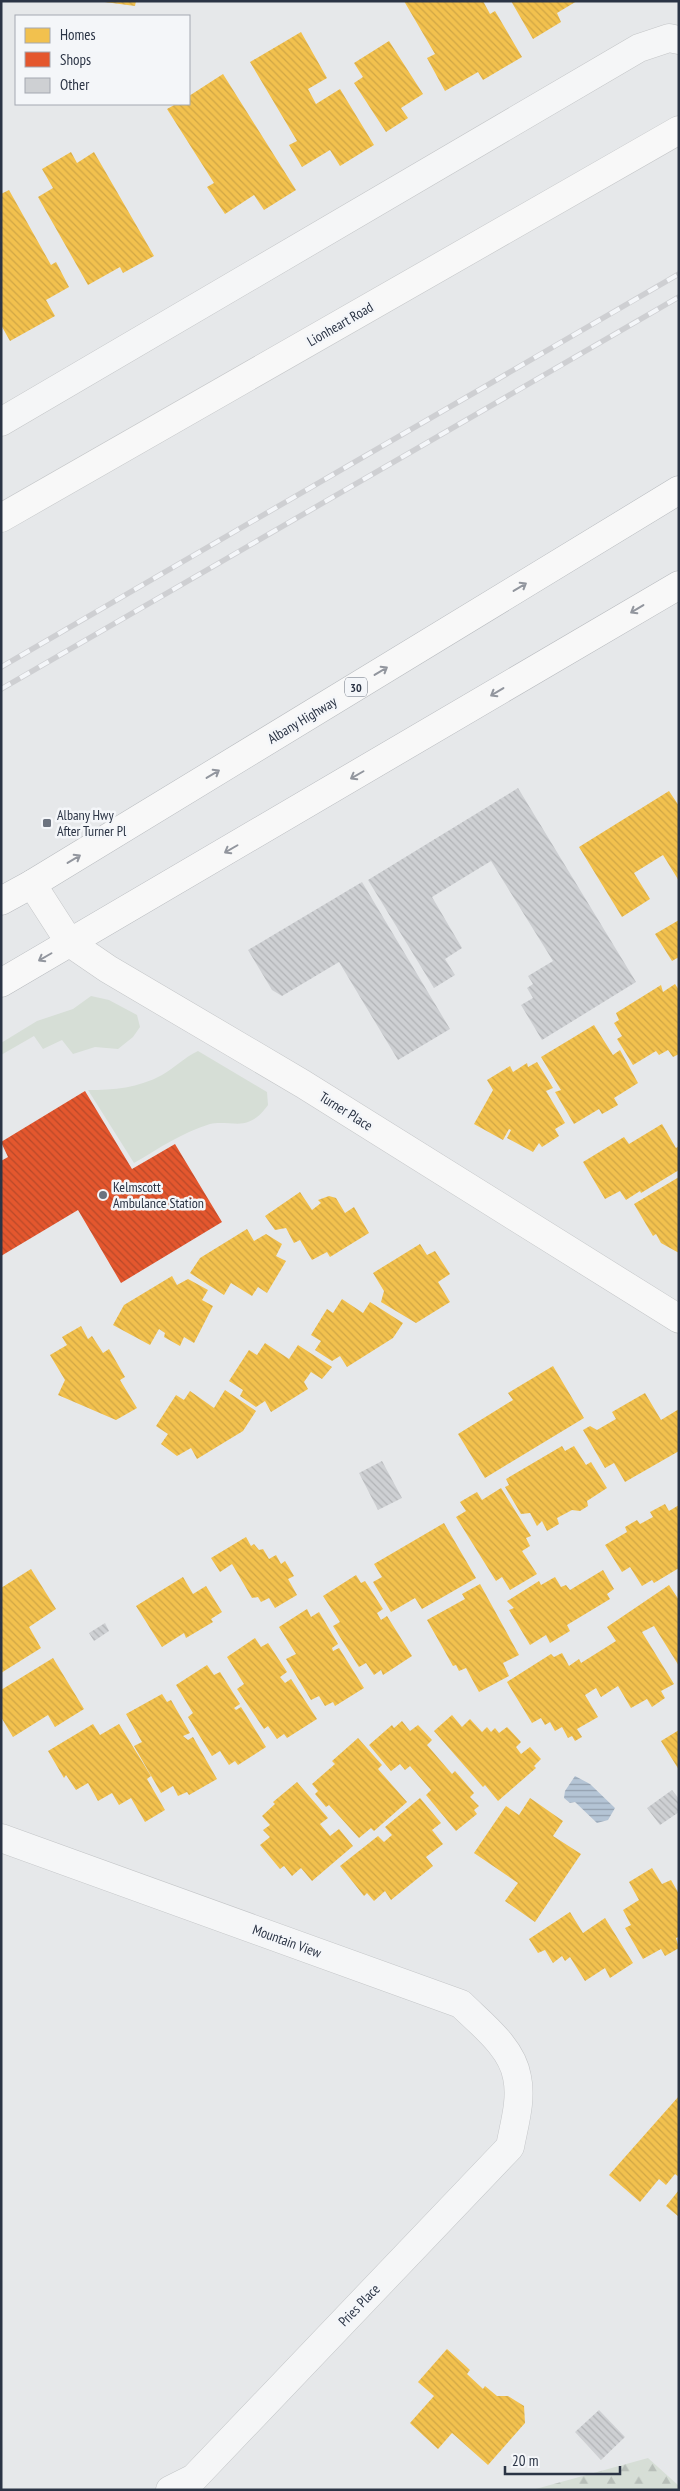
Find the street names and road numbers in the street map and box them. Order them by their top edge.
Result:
street label: Lionheart Road [304,298,376,350]
road number: 30 [345,678,367,696]
street label: Albany Highway [264,692,340,748]
street label: Turner Place [316,1088,376,1134]
street label: Mountain View [250,1920,325,1962]
street label: Pries Place [334,2280,384,2330]

